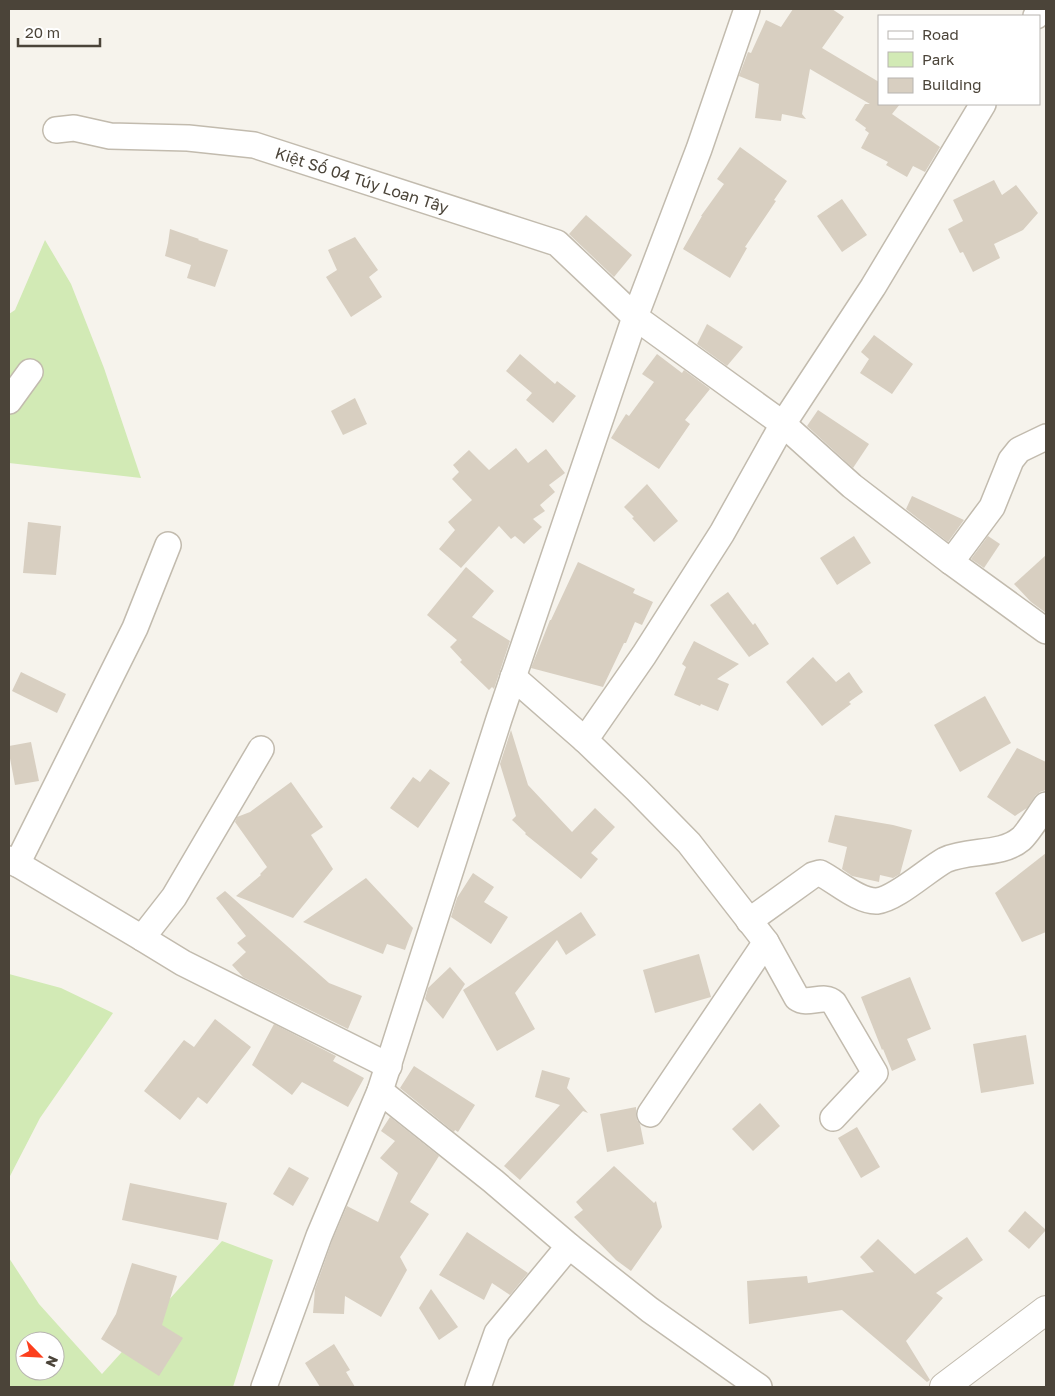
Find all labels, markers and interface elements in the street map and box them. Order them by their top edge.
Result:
scale bar [18,15,100,47]
legend [878,15,1040,105]
text: 20 m [25,23,60,41]
text: Road [922,25,959,43]
text: Park [922,50,955,68]
text: Building [922,75,982,93]
street label: Kiệt Số 04 Túy Loan Tây [273,142,451,218]
north arrow [15,1331,65,1381]
text: N [42,1353,62,1370]

